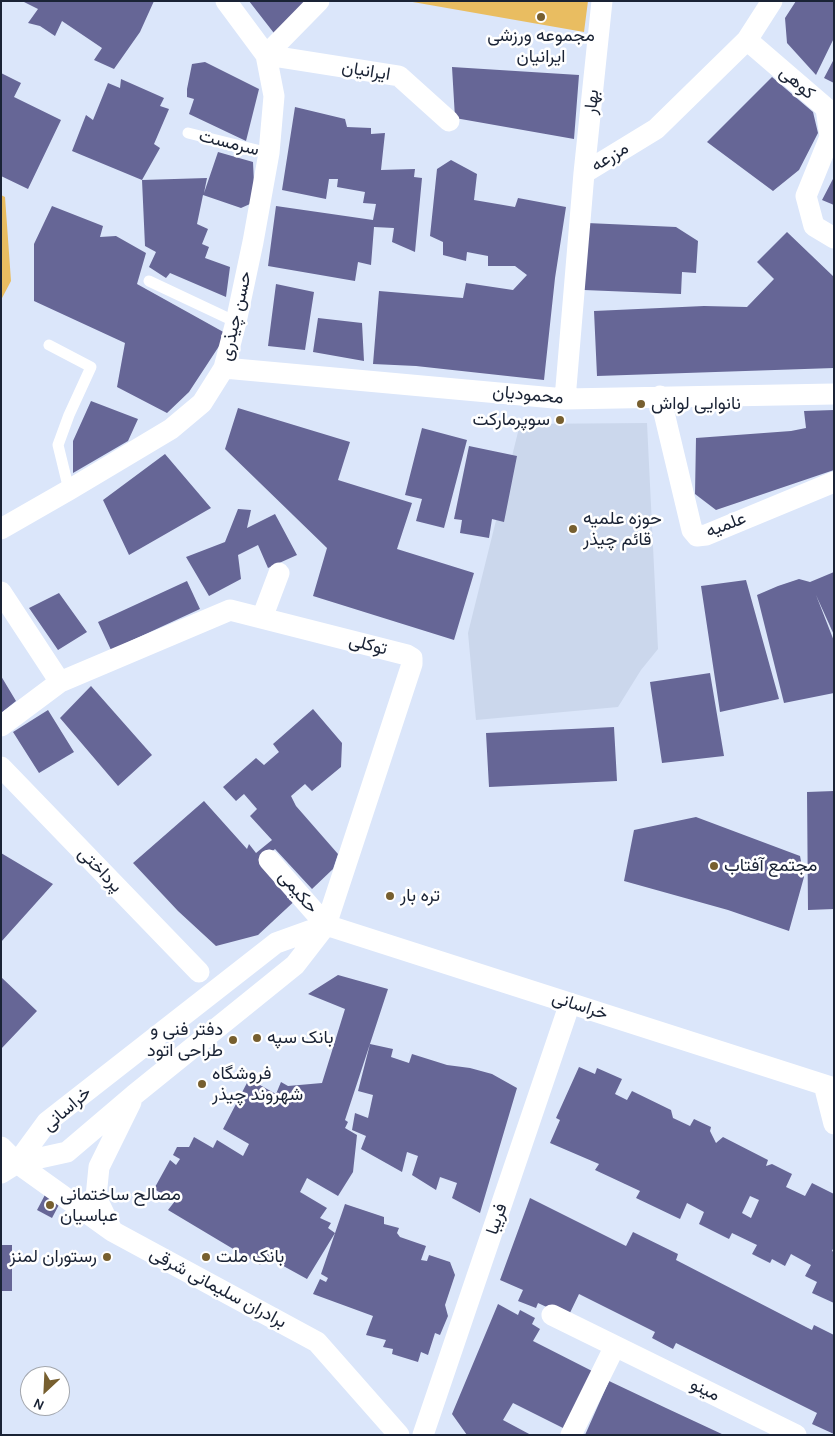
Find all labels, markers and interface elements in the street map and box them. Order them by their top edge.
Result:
marker: مجموعه ورزشی ایرانیان [535,11,547,23]
place label: مجموعه ورزشی ایرانیان [487,25,595,68]
street label: ایرانیان [340,57,392,85]
street label: کوهی [775,62,819,104]
street label: بهار [580,88,604,116]
street label: سرمست [197,125,261,161]
street label: مزرعه [587,138,633,176]
street label: حسن چیذری [215,269,257,363]
street label: محمودیان [492,381,564,409]
place label: نانوایی لواش [651,393,741,415]
marker: نانوایی لواش [635,398,647,410]
place label: سوپرمارکت [473,409,550,431]
marker: سوپرمارکت [554,414,566,426]
place label: حوزه علمیه قائم چیذر [583,508,662,550]
street label: علمیه [703,508,749,542]
marker: حوزه علمیه قائم چیذر [567,523,579,535]
street label: توکلی [347,630,389,660]
street label: پرداختی [73,843,127,897]
place label: مجتمع آفتاب [724,855,817,877]
marker: مجتمع آفتاب [708,860,720,872]
street label: حکیمی [273,866,323,918]
place label: تره بار [400,885,440,907]
marker: تره بار [384,890,396,902]
street label: خراسانی [549,987,611,1025]
place label: دفتر فنی و طراحی اتود [147,1019,223,1062]
place label: بانک سپه [267,1027,333,1049]
marker: بانک سپه [251,1032,263,1044]
marker: دفتر فنی و طراحی اتود [227,1034,239,1046]
place label: فروشگاه شهروند چیذر [212,1063,303,1106]
marker: فروشگاه شهروند چیذر [196,1078,208,1090]
street label: خراسانی [38,1082,96,1136]
place label: مصالح ساختمانی عباسیان [60,1184,181,1226]
marker: مصالح ساختمانی عباسیان [44,1199,56,1211]
street label: فریبا [482,1200,512,1238]
street label: برادران سلیمانی شرقی [146,1243,290,1333]
place label: رستوران لمنز [10,1246,97,1268]
place label: بانک ملت [216,1246,284,1268]
marker: رستوران لمنز [101,1251,113,1263]
marker: بانک ملت [200,1251,212,1263]
north arrow [20,1366,70,1416]
street label: مینو [687,1374,723,1406]
text: N [31,1394,47,1414]

